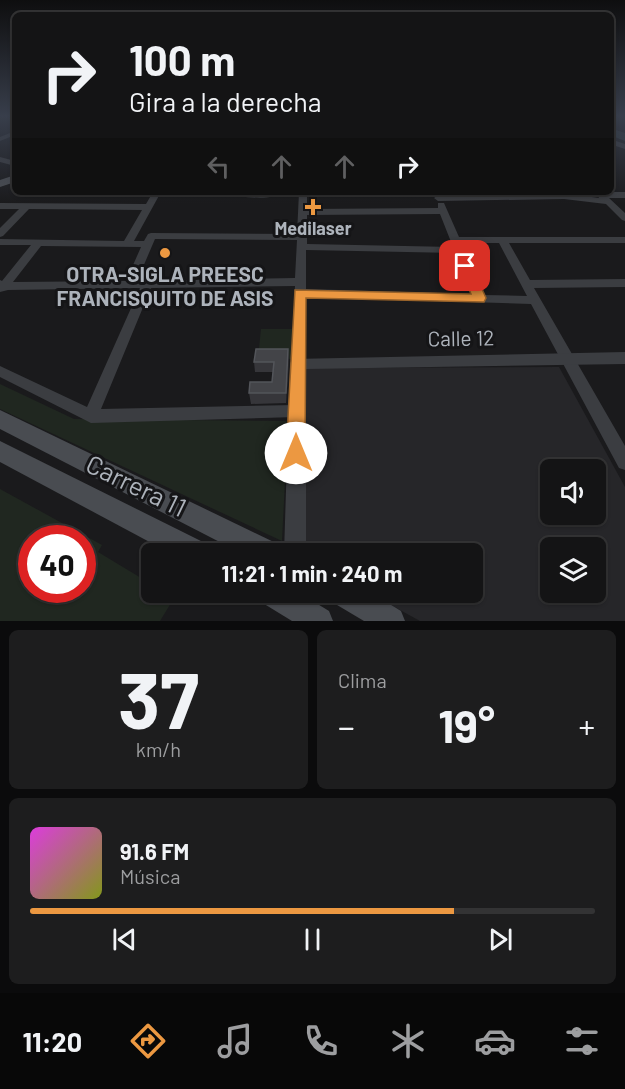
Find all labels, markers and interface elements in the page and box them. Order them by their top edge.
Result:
text: 100 m [129,34,235,84]
icon: right [30,36,108,114]
text: Gira a la derecha [129,85,322,117]
icon: left [202,150,235,183]
icon: ahead [265,150,298,183]
icon: ahead [328,150,361,183]
icon: right [391,150,424,183]
marker: Medilaser [304,198,322,216]
place label: Medilaser [274,217,352,239]
pin [439,240,490,291]
marker: OTRA-SIGLA PREESC FRANCISQUITO DE ASIS [158,246,172,260]
icon: arrive [448,249,481,282]
place label: OTRA-SIGLA PREESC FRANCISQUITO DE ASIS [56,261,274,310]
street label: Calle 12 [427,324,495,351]
position arrow [264,421,328,485]
street label: Carrera 11 [81,447,192,522]
map controls [540,459,606,603]
button: sound [540,459,606,525]
speed limit sign: 40 [18,525,96,603]
button: layers [540,537,606,603]
text: 11:21 · 1 min · 240 m [222,560,402,586]
text: 37 [118,651,199,745]
text: Clima [338,668,387,692]
text: 19° [438,698,495,752]
text: − [338,706,355,746]
text: + [579,706,595,746]
text: km/h [136,737,181,761]
text: 91.6 FM [120,838,189,864]
text: Música [120,864,180,888]
icon: previous [108,923,141,956]
icon: pause [296,923,329,956]
icon: next [484,923,517,956]
icon: directions [127,1020,169,1062]
icon: music [214,1020,256,1062]
icon: phone [300,1020,342,1062]
icon: climate [387,1020,429,1062]
icon: car [474,1020,516,1062]
icon: filters [561,1020,603,1062]
text: 11:20 [22,1025,82,1057]

